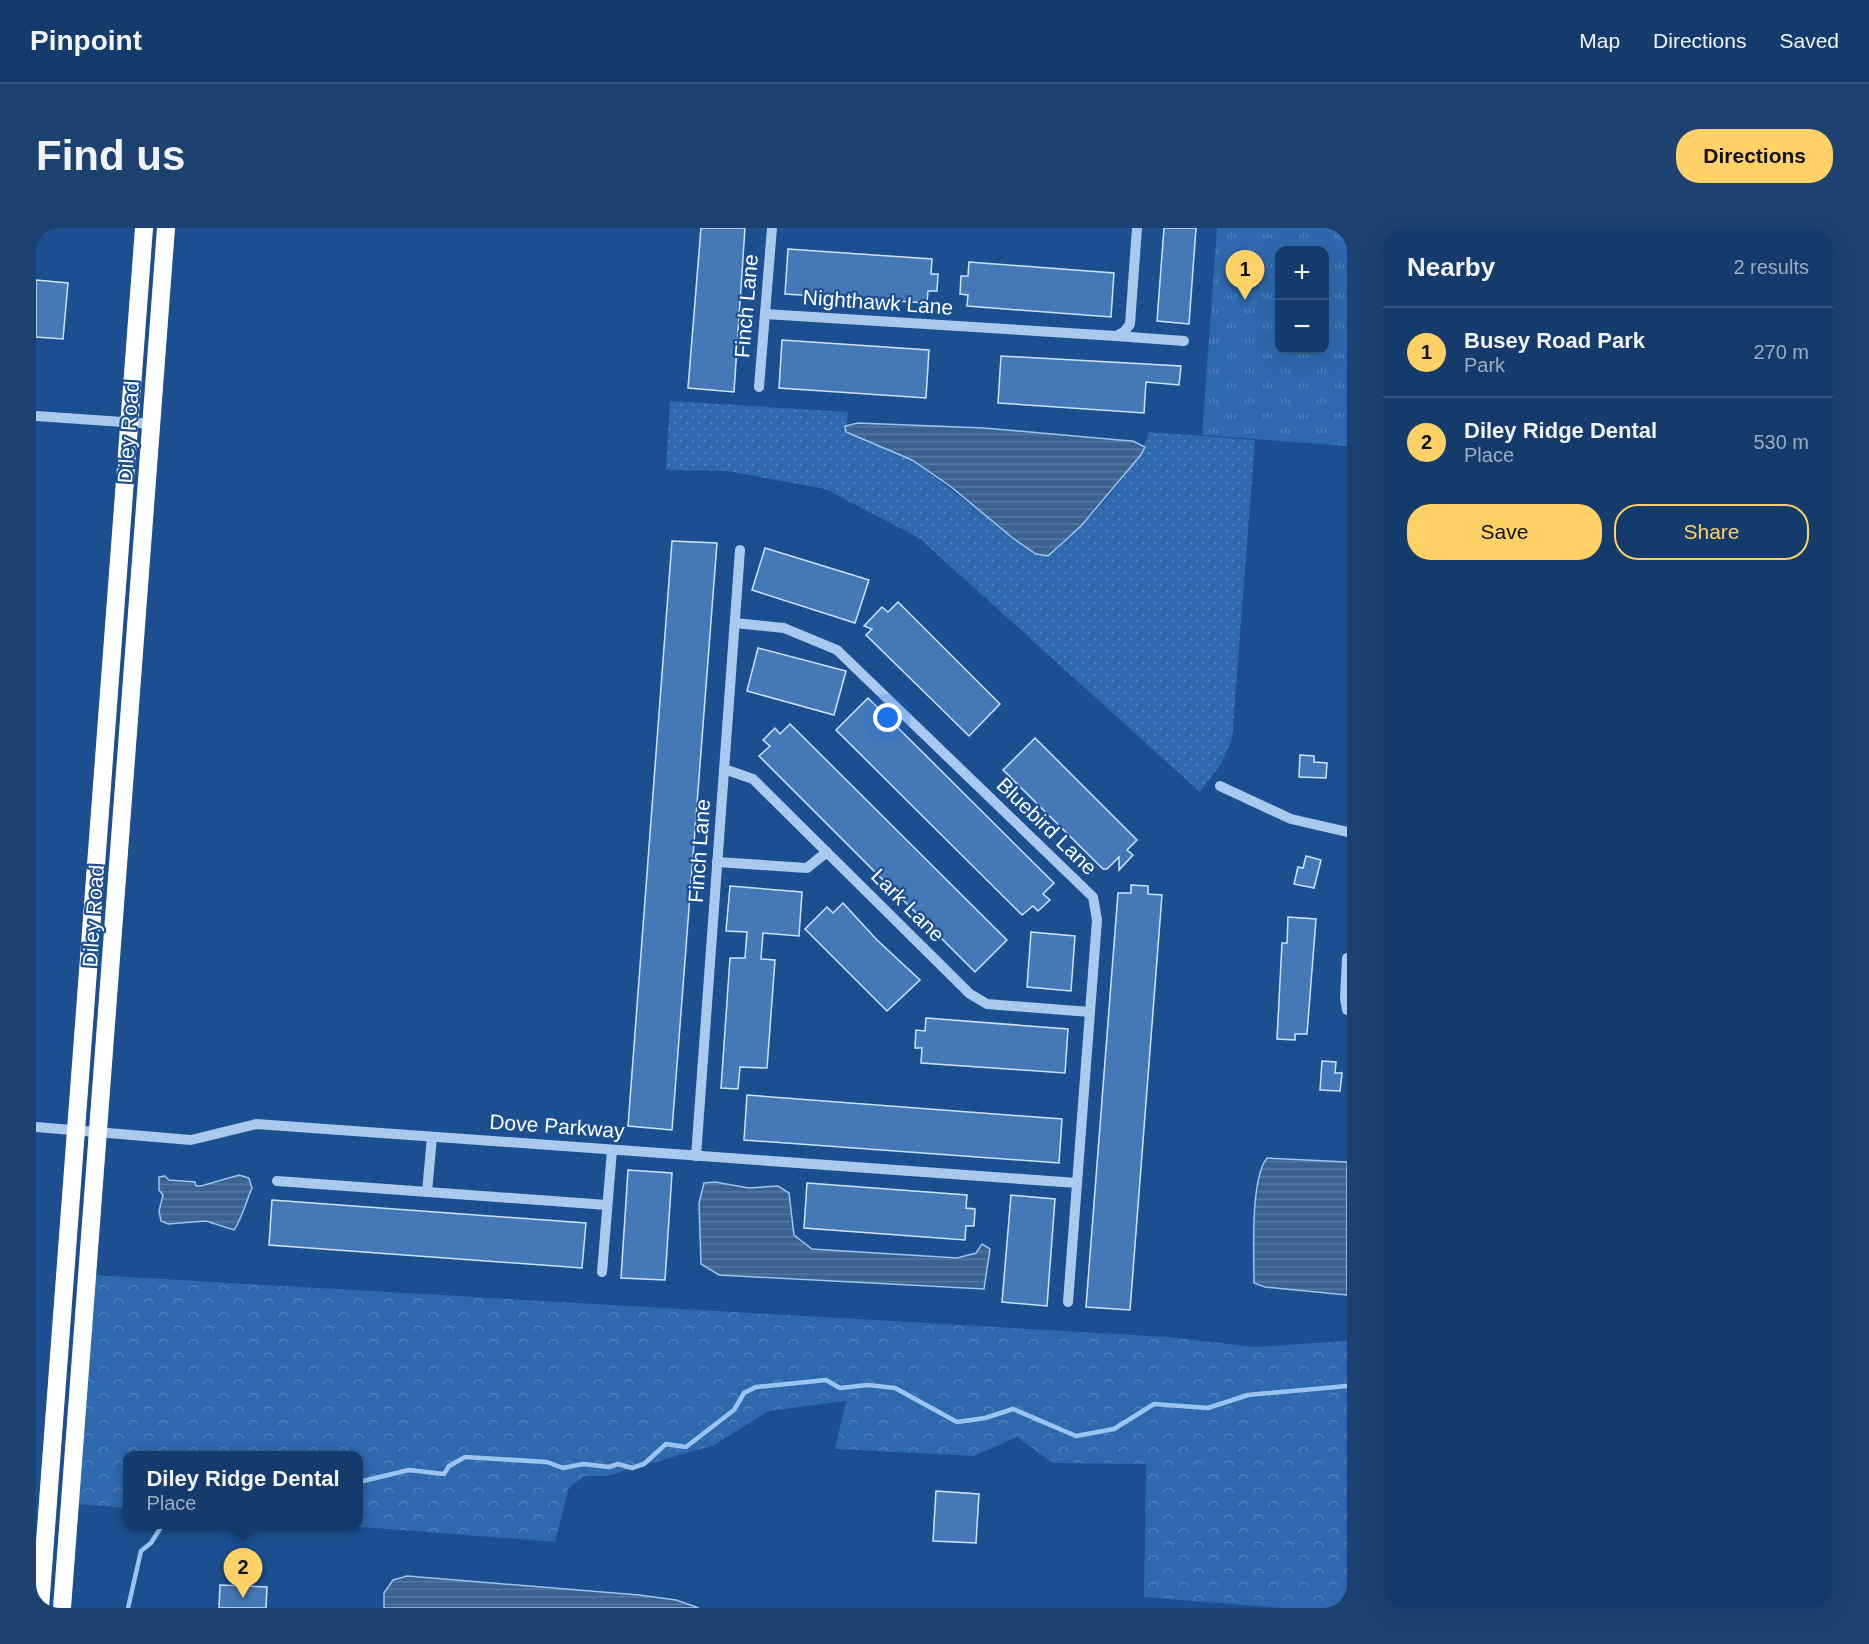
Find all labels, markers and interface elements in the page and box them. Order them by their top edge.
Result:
text: Pinpoint [30,25,142,56]
text: Map [1579,29,1620,52]
text: Directions [1653,29,1746,52]
text: Saved [1779,29,1839,52]
button: Directions [1676,129,1833,183]
text: Find us [36,132,185,179]
map controls [1275,246,1329,354]
button: + [1275,246,1329,300]
pin: 1 [1226,250,1264,300]
text: Nearby [1407,252,1495,282]
street label: Finch Lane [730,253,762,359]
text: 2 results [1733,256,1809,278]
street label: Nighthawk Lane [802,285,954,319]
button: − [1275,300,1329,354]
text: Busey Road Park [1464,328,1645,353]
text: 1 [1421,341,1432,363]
text: 270 m [1753,341,1809,363]
text: Park [1464,354,1505,376]
street label: Diley Road [113,380,143,484]
text: Diley Ridge Dental [1464,418,1657,443]
text: 2 [1421,431,1432,453]
text: 530 m [1753,431,1809,453]
text: Place [1464,444,1514,466]
button: Save [1407,504,1602,560]
button: Share [1614,504,1809,560]
your location [873,703,902,732]
street label: Bluebird Lane [992,773,1102,879]
street label: Finch Lane [684,798,714,904]
street label: Diley Road [78,864,108,968]
street label: Lark Lane [867,864,949,946]
street label: Dove Parkway [489,1110,626,1142]
popup [123,1451,363,1529]
text: Diley Ridge Dental [146,1466,340,1491]
text: Place [146,1492,196,1514]
pin: 2 [224,1548,262,1598]

